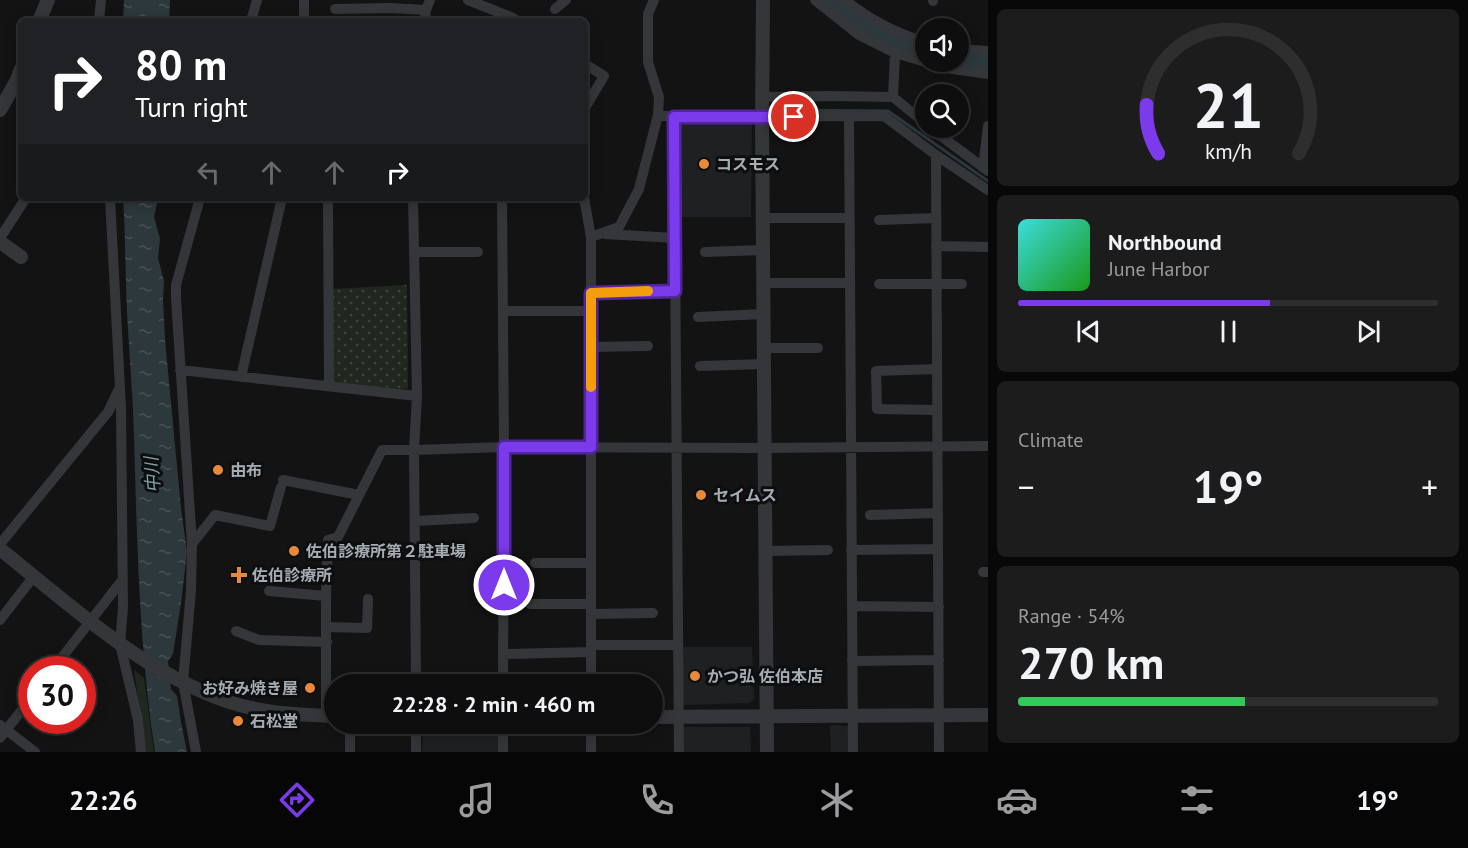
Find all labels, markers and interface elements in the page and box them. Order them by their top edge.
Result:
map controls [915,18,969,138]
button: sound [915,18,969,72]
text: 80 m [135,37,227,92]
icon: right [36,42,114,120]
text: 21 [1193,65,1263,146]
button: search [915,84,969,138]
text: Turn right [135,90,248,124]
pin [768,91,819,142]
icon: arrive [777,100,810,133]
text: km/h [1204,138,1251,166]
place label: コスモス [716,154,780,174]
icon: left [192,156,225,189]
icon: ahead [255,156,288,189]
icon: ahead [318,156,351,189]
icon: right [381,156,414,189]
marker: コスモス [697,157,711,171]
text: Northbound [1108,228,1222,256]
text: June Harbor [1108,256,1210,282]
icon: previous [1072,315,1105,348]
icon: pause [1212,315,1245,348]
icon: next [1352,315,1385,348]
text: Climate [1018,427,1084,453]
water label: 中川 [139,454,165,494]
text: 19° [1193,457,1263,515]
place label: 由布 [230,460,262,480]
marker: 由布 [211,463,225,477]
text: − [1018,465,1035,508]
text: + [1421,465,1438,508]
place label: セイムス [713,485,777,505]
marker: セイムス [694,488,708,502]
place label: 佐伯診療所第２駐車場 [305,541,466,561]
marker: 佐伯診療所第２駐車場 [287,544,301,558]
position arrow [472,553,536,617]
place label: 佐伯診療所 [251,565,332,585]
marker: 佐伯診療所 [230,566,248,584]
text: Range · 54% [1018,603,1125,629]
text: 270 km [1018,633,1164,691]
speed limit sign: 30 [18,656,96,734]
place label: かつ弘 佐伯本店 [707,666,823,686]
marker: かつ弘 佐伯本店 [688,669,702,683]
place label: お好み焼き屋 [202,678,298,698]
marker: お好み焼き屋 [303,681,317,695]
text: 22:28 · 2 min · 460 m [392,690,595,718]
place label: 石松堂 [250,711,298,731]
marker: 石松堂 [231,714,245,728]
icon: directions [276,779,318,821]
icon: music [456,779,498,821]
icon: phone [636,779,678,821]
icon: climate [816,779,858,821]
icon: car [996,779,1038,821]
icon: filters [1176,779,1218,821]
text: 22:26 [69,783,138,817]
text: 19° [1356,783,1399,817]

